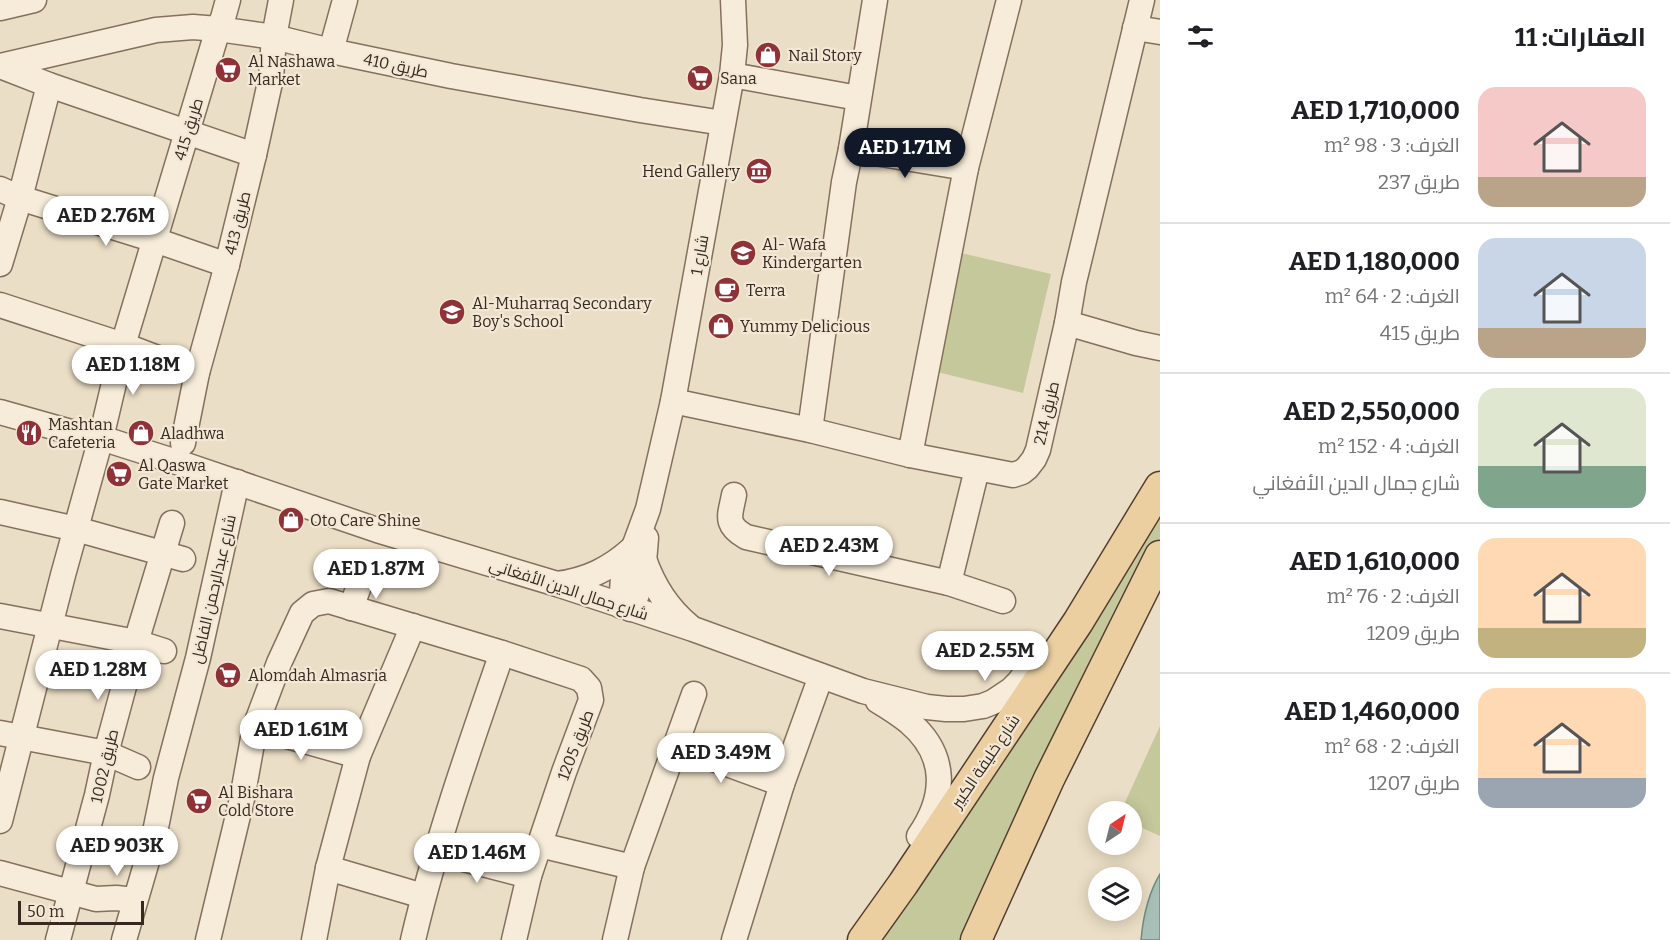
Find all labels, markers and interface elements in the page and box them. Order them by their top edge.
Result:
icon: filters [1184,20,1217,53]
text: العقارات: 11 [1515,22,1646,53]
shop icon: Nail Story [753,40,783,70]
place label: Nail Story [788,46,862,65]
street label: طريق 410 [361,49,430,83]
place label: Al Nashawa Market [248,52,336,89]
supermarket icon: Al Nashawa Market [213,55,243,85]
supermarket icon: Sana [685,63,715,93]
place label: Sana [720,69,757,88]
text: AED 1,710,000 [1291,95,1460,126]
street label: طريق 415 [170,96,208,163]
icon: home [1526,111,1598,183]
pin: AED 1.71M [836,128,974,179]
text: الغرف: 3 · 98 m² [1324,133,1460,157]
text: AED 1.71M [858,135,952,159]
museum icon: Hend Gallery [744,156,774,186]
place label: Hend Gallery [642,162,741,181]
text: طريق 237 [1378,170,1460,194]
street label: طريق 413 [220,189,256,257]
pin: AED 2.76M [37,196,175,247]
text: AED 2.76M [57,203,155,227]
street label: شارع 1 [687,233,714,277]
place label: Al- Wafa Kindergarten [762,235,862,272]
school or university icon: Al- Wafa Kindergarten [728,238,758,268]
text: AED 1,180,000 [1289,246,1460,277]
icon: home [1526,262,1598,334]
cafe icon: Terra [712,275,742,305]
place label: Terra [746,281,786,300]
text: الغرف: 2 · 64 m² [1325,284,1460,308]
place label: Al-Muharraq Secondary Boy's School [472,294,652,331]
school or university icon: Al-Muharraq Secondary Boy's School [437,297,467,327]
shop icon: Yummy Delicious [706,311,736,341]
place label: Yummy Delicious [740,317,870,336]
text: طريق 415 [1380,321,1460,345]
pin: AED 1.18M [64,345,202,396]
text: AED 1.18M [86,352,180,376]
street label: طريق 214 [1030,380,1064,447]
text: AED 2,550,000 [1283,396,1460,427]
icon: home [1526,412,1598,484]
place label: Mashtan Cafeteria [48,415,116,452]
restaurant icon: Mashtan Cafeteria [14,418,44,448]
shop icon: Aladhwa [126,418,156,448]
place label: Aladhwa [160,424,225,443]
text: الغرف: 4 · 152 m² [1318,434,1460,458]
place label: Al Qaswa Gate Market [138,456,229,493]
supermarket icon: Al Qaswa Gate Market [104,459,134,489]
text: شارع جمال الدين الأفغاني [1253,471,1460,495]
shop icon: Oto Care Shine [276,505,306,535]
place label: Oto Care Shine [310,511,420,530]
street label: شارع عبدالرحمن الفاضل [187,513,242,666]
pin: AED 2.43M [760,526,898,577]
text: AED 2.43M [779,533,879,557]
text: AED 1,610,000 [1290,546,1460,577]
pin: AED 1.87M [307,549,445,600]
street label: شارع جمال الدين الأفغاني [486,555,651,628]
text: AED 1.87M [327,556,425,580]
icon: home [1526,562,1598,634]
text: الغرف: 2 · 76 m² [1327,584,1460,608]
text: طريق 1209 [1367,621,1460,645]
pin: AED 2.55M [916,631,1054,682]
text: AED 2.55M [935,638,1035,662]
pin: AED 1.28M [29,650,167,701]
text: AED 1.28M [49,657,147,681]
supermarket icon: Alomdah Almasria [213,660,243,690]
place label: Alomdah Almasria [248,666,387,685]
text: AED 1,460,000 [1284,696,1460,727]
street label: طريق 1205 [553,707,598,783]
pin: AED 1.61M [232,710,370,761]
street label: شارع خليفة الكبير [947,711,1025,814]
icon: home [1526,712,1598,784]
text: AED 1.61M [254,717,348,741]
street label: طريق 1002 [87,727,123,805]
pin: AED 3.49M [652,733,790,784]
text: الغرف: 2 · 68 m² [1324,734,1460,758]
text: AED 3.49M [671,740,771,764]
text: طريق 1207 [1368,771,1460,795]
place label: Al Bishara Cold Store [218,783,294,820]
supermarket icon: Al Bishara Cold Store [184,786,214,816]
north arrow [1088,801,1142,855]
map controls [1088,801,1142,921]
pin: AED 903K [55,826,179,877]
text: AED 903K [70,833,164,857]
pin: AED 1.46M [408,833,546,884]
text: AED 1.46M [428,840,526,864]
button: layers [1088,867,1142,921]
scale bar [18,898,144,926]
text: 50 m [27,902,64,921]

